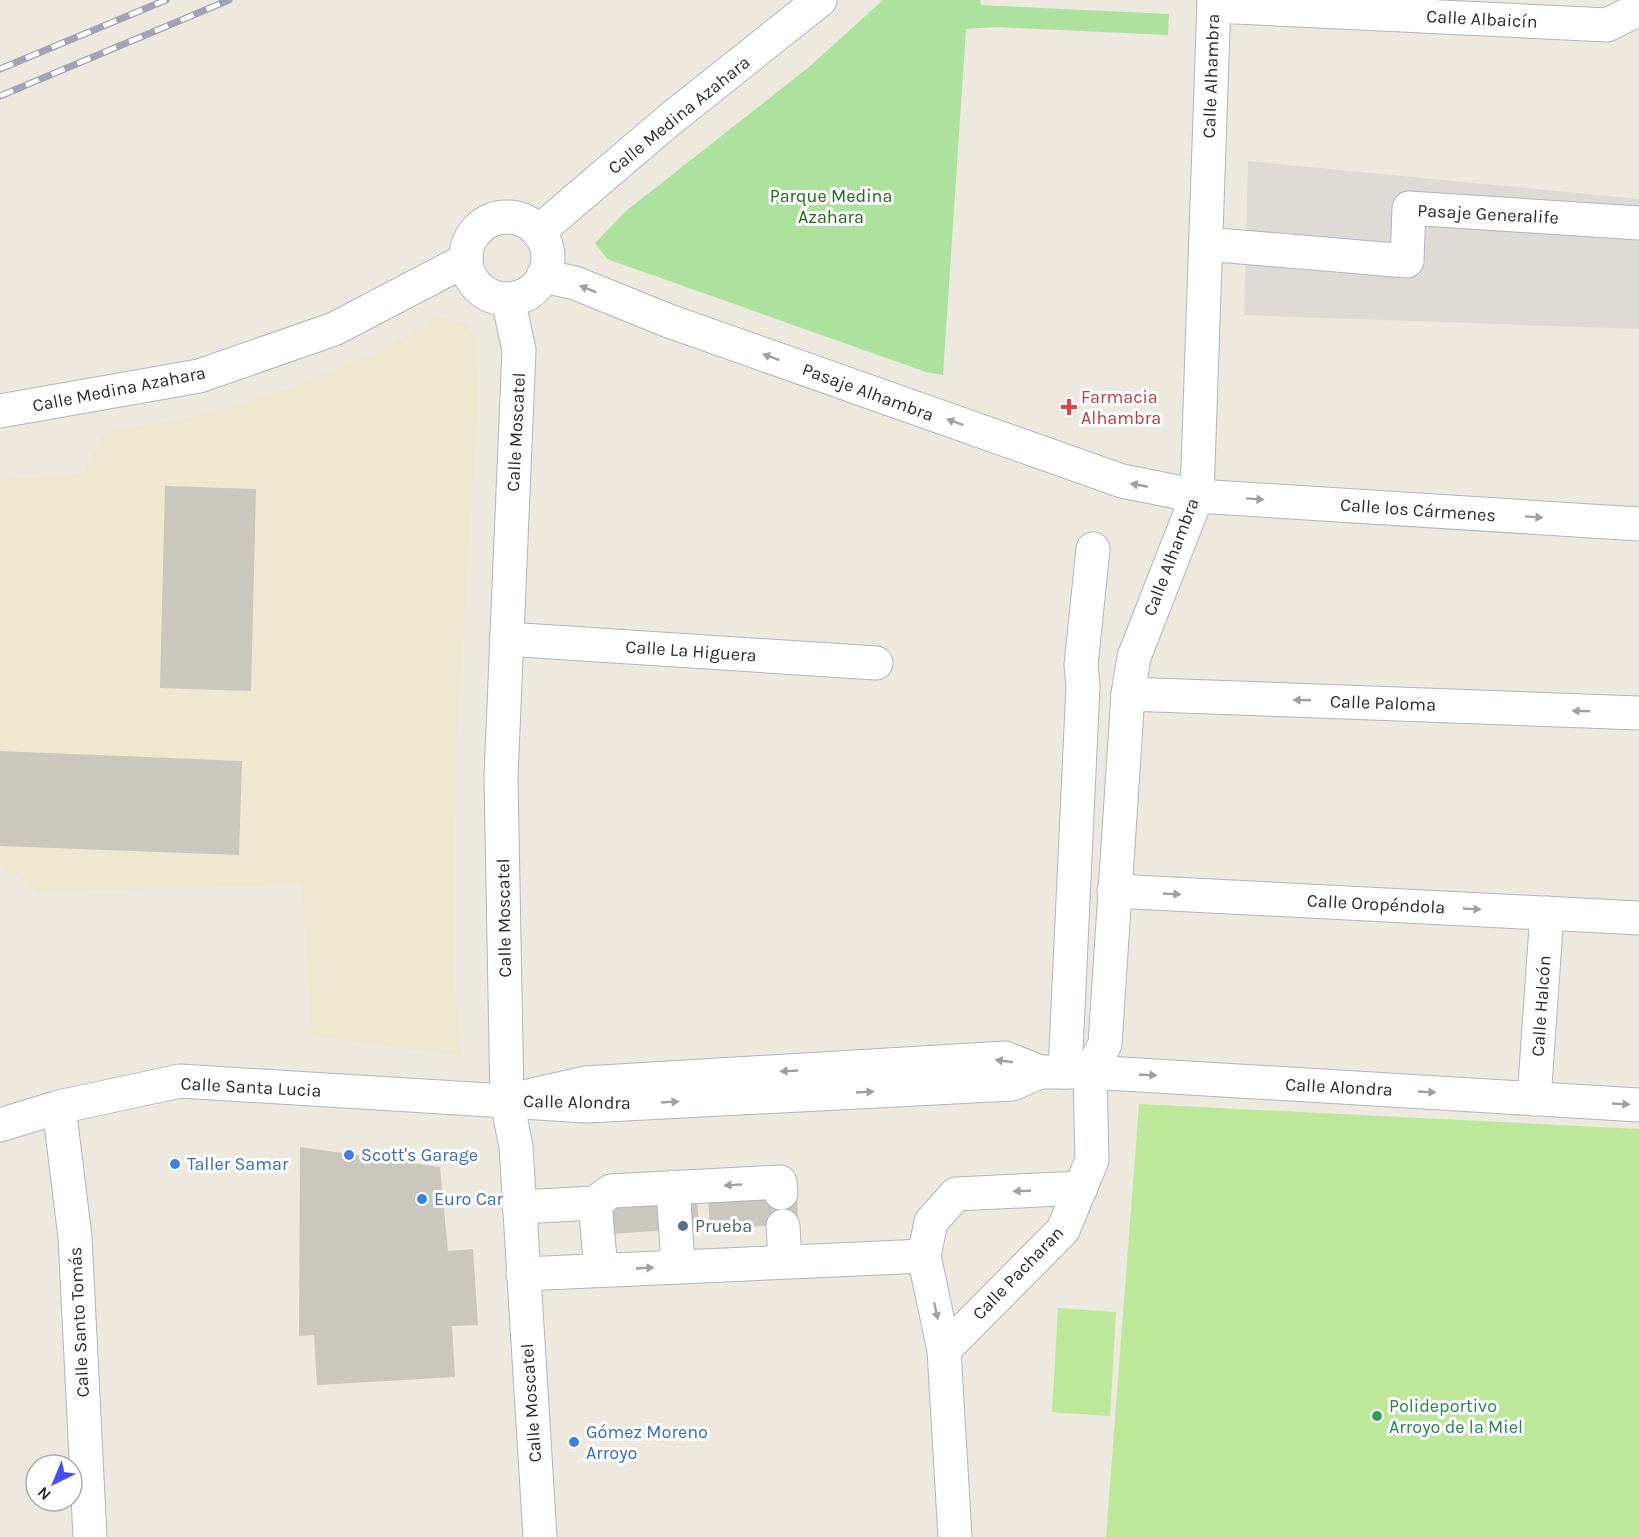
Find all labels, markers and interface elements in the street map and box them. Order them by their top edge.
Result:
street label: Calle Albaicín [1426,5,1538,33]
street label: Calle Alhambra [1198,13,1224,139]
street label: Calle Medina Azahara [604,51,754,179]
park label: Parque Medina Azahara [770,185,892,228]
street label: Pasaje Generalife [1417,199,1559,229]
one-way arrow [579,283,597,293]
one-way arrow [762,352,780,362]
street label: Pasaje Alhambra [799,358,937,426]
street label: Calle Medina Azahara [30,361,208,417]
street label: Calle Moscatel [502,372,530,492]
place label: Farmacia Alhambra [1081,386,1161,429]
marker: Farmacia Alhambra [1062,400,1076,414]
one-way arrow [946,417,964,427]
one-way arrow [1130,480,1149,489]
street label: Calle los Cármenes [1339,494,1497,526]
street label: Calle Alhambra [1138,495,1204,619]
one-way arrow [1246,495,1265,504]
one-way arrow [1524,513,1543,522]
street label: Calle La Higuera [625,635,757,667]
street label: Calle Paloma [1330,690,1436,716]
one-way arrow [1292,695,1311,705]
one-way arrow [1571,706,1590,715]
street label: Calle Moscatel [492,858,516,978]
street label: Calle Oropéndola [1306,889,1446,919]
one-way arrow [1163,890,1182,899]
one-way arrow [1462,904,1481,913]
street label: Calle Halcón [1526,955,1556,1057]
one-way arrow [994,1056,1013,1065]
one-way arrow [779,1066,798,1075]
one-way arrow [1139,1071,1158,1080]
street label: Calle Santa Lucia [180,1072,322,1102]
street label: Calle Alondra [1285,1073,1393,1101]
one-way arrow [855,1087,874,1096]
one-way arrow [1417,1088,1436,1097]
street label: Calle Alondra [523,1090,631,1114]
one-way arrow [660,1097,679,1107]
one-way arrow [1612,1099,1631,1108]
place label: Scott's Garage [361,1144,478,1166]
marker: Scott's Garage [342,1148,356,1162]
place label: Taller Samar [187,1153,289,1175]
marker: Taller Samar [168,1157,182,1171]
one-way arrow [723,1180,742,1189]
one-way arrow [1013,1186,1032,1195]
place label: Euro Car [434,1188,504,1210]
marker: Euro Car [415,1192,429,1206]
place label: Prueba [695,1215,752,1237]
marker: Prueba [676,1219,690,1233]
street label: Calle Pacharan [968,1222,1068,1324]
street label: Calle Santo Tomás [64,1246,94,1398]
one-way arrow [635,1263,654,1272]
one-way arrow [932,1302,941,1321]
street label: Calle Moscatel [516,1343,546,1463]
place label: Polideportivo Arroyo de la Miel [1389,1395,1523,1438]
marker: Polideportivo Arroyo de la Miel [1370,1409,1384,1423]
place label: Gómez Moreno Arroyo [586,1421,708,1464]
marker: Gómez Moreno Arroyo [567,1435,581,1449]
north arrow [24,1453,84,1513]
text: N [33,1483,55,1504]

